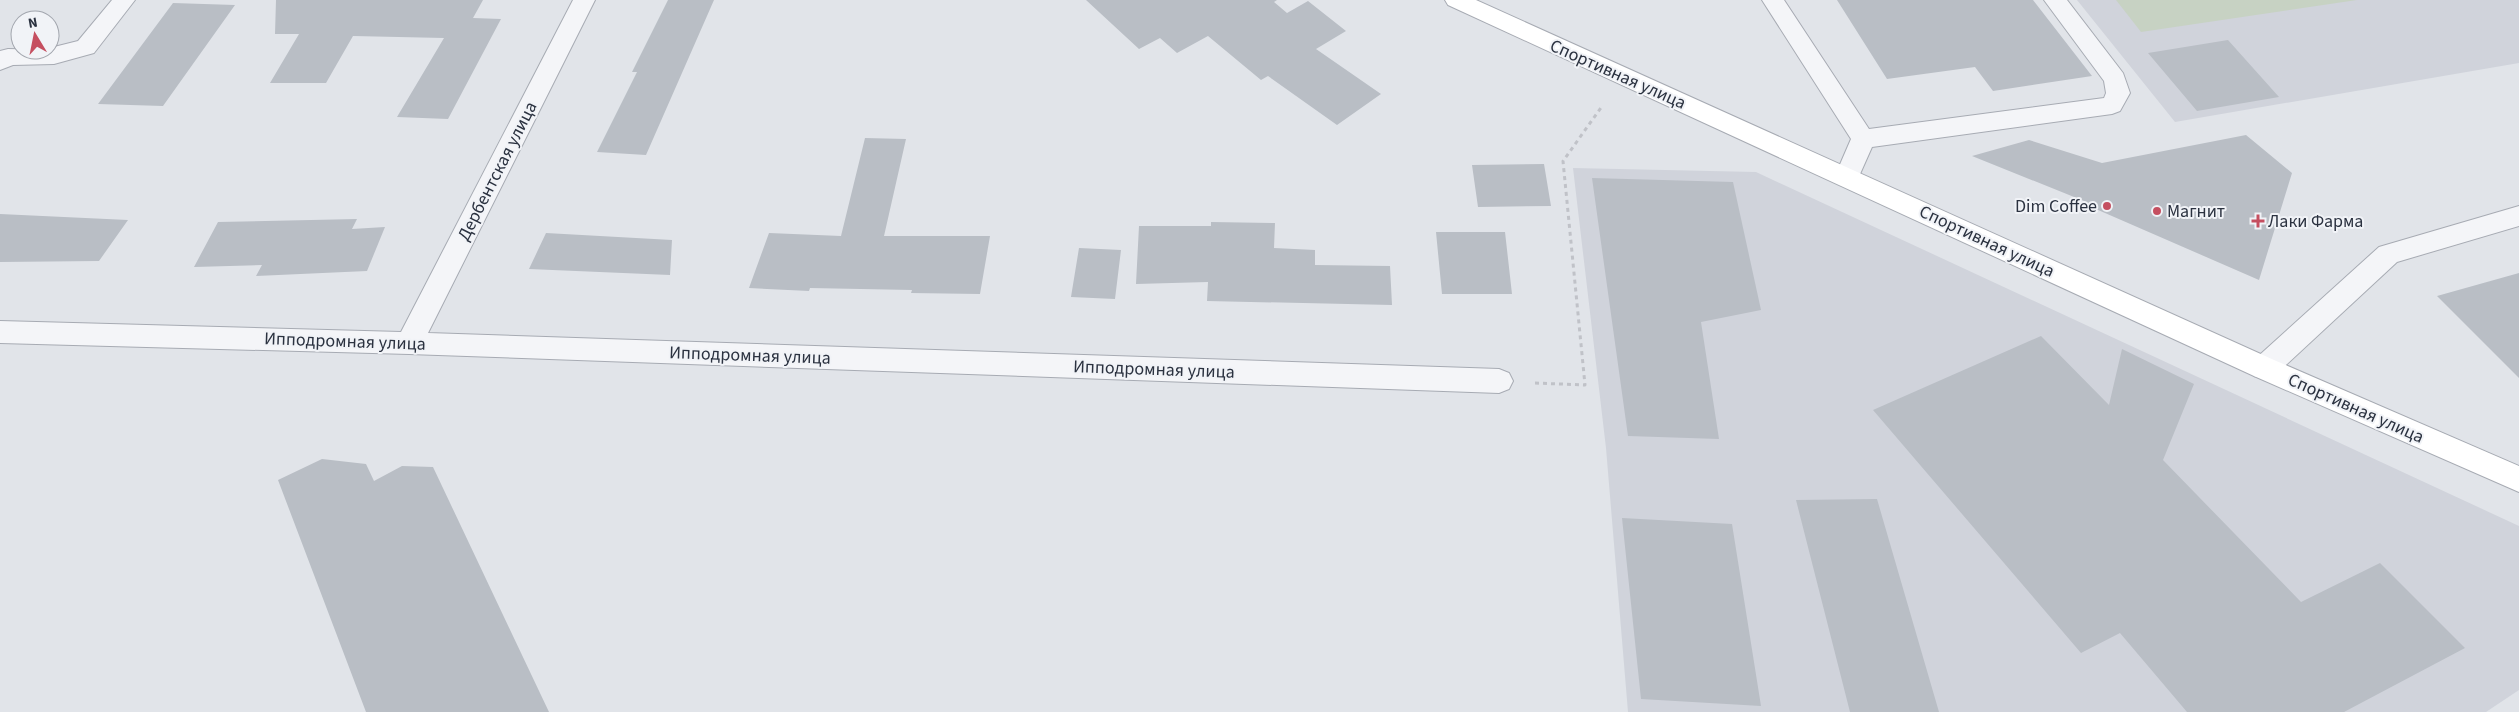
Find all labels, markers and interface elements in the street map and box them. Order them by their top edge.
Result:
north arrow [10,10,60,60]
text: N [27,13,39,34]
street label: Спортивная улица [1546,33,1690,116]
street label: Дербентская улица [451,97,543,245]
place label: Dim Coffee [2015,194,2097,219]
street label: Спортивная улица [1915,199,2058,284]
place label: Магнит [2167,199,2225,224]
marker: Dim Coffee [2101,200,2113,212]
marker: Магнит [2151,205,2163,217]
place label: Лаки Фарма [2268,209,2363,234]
marker: Лаки Фарма [2252,215,2264,227]
street label: Ипподромная улица [264,326,426,357]
street label: Ипподромная улица [669,340,831,371]
street label: Ипподромная улица [1073,354,1235,385]
street label: Спортивная улица [2284,367,2428,450]

